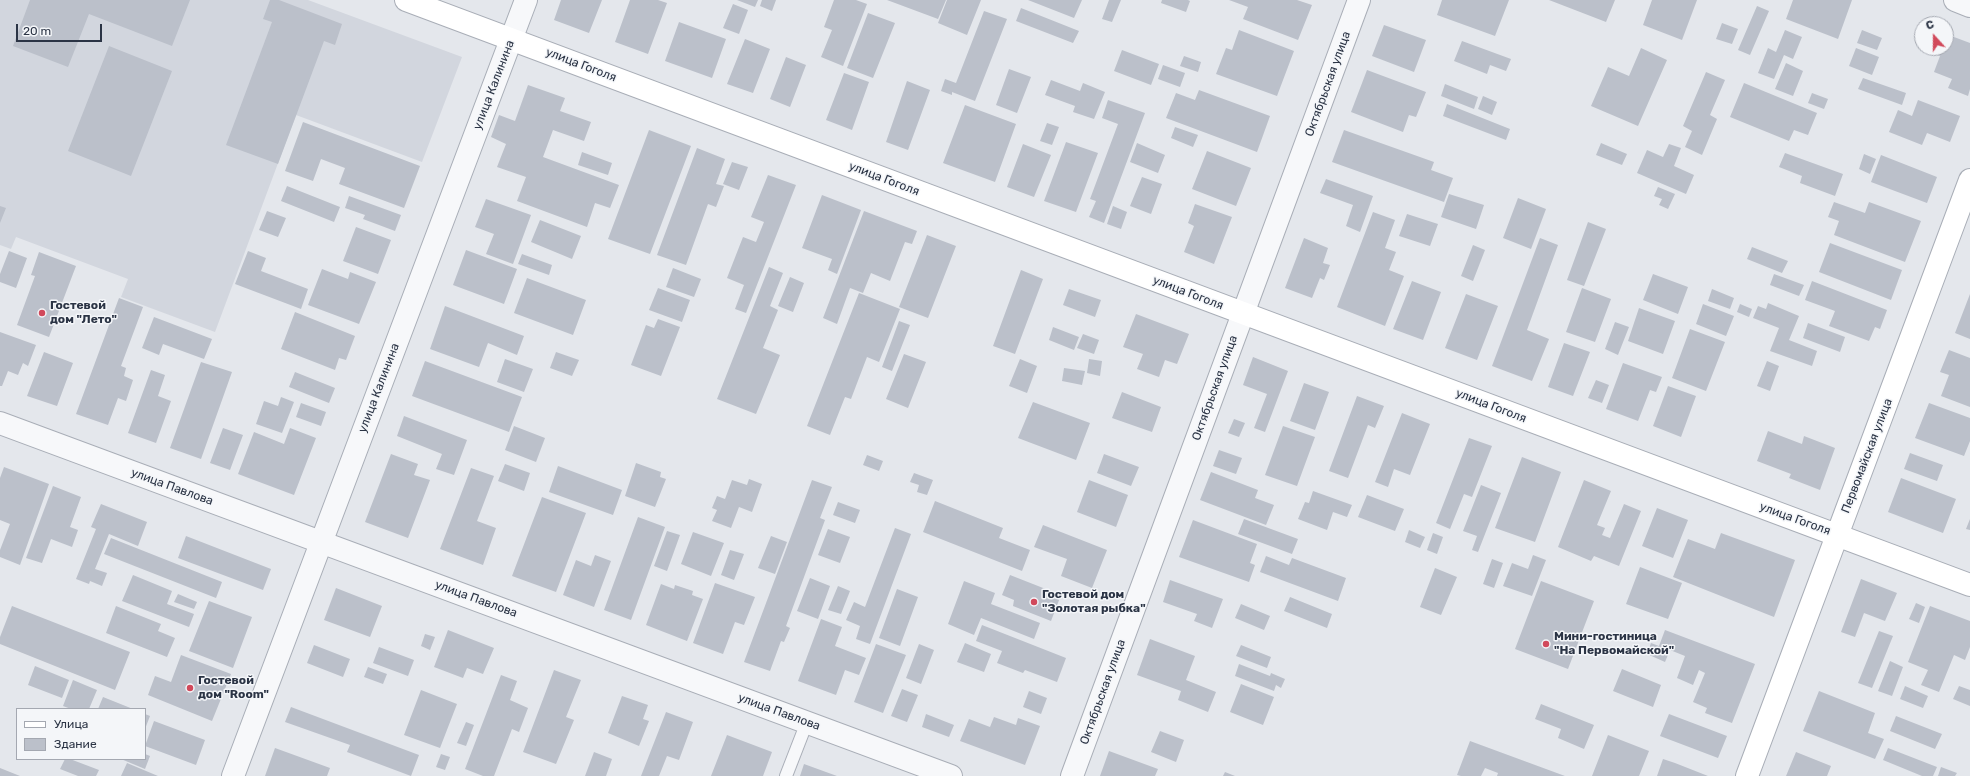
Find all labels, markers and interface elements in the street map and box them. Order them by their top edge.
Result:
scale bar [18,16,104,42]
north arrow [1914,16,1954,56]
text: С [1924,18,1936,33]
text: 20 m [23,24,51,38]
street label: Октябрьская улица [1302,29,1354,139]
street label: улица Калинина [470,38,518,132]
street label: улица Гоголя [544,45,618,85]
street label: улица Гоголя [847,159,921,199]
street label: улица Гоголя [1151,273,1225,313]
place label: Гостевой дом "Лето" [50,299,117,327]
marker: Гостевой дом "Лето" [37,308,47,318]
street label: Октябрьская улица [1189,333,1241,443]
street label: улица Калинина [355,341,403,435]
street label: улица Гоголя [1454,386,1528,426]
street label: Первомайская улица [1838,397,1896,515]
street label: улица Павлова [129,465,215,509]
street label: улица Гоголя [1758,500,1832,538]
street label: улица Павлова [433,577,519,621]
place label: Гостевой дом "Золотая рыбка" [1042,588,1146,616]
marker: Гостевой дом "Золотая рыбка" [1029,597,1039,607]
place label: Мини-гостиница "На Первомайской" [1554,630,1674,658]
street label: Октябрьская улица [1077,637,1129,747]
marker: Мини-гостиница "На Первомайской" [1541,639,1551,649]
place label: Гостевой дом "Room" [198,674,269,702]
marker: Гостевой дом "Room" [185,683,195,693]
street label: улица Павлова [736,690,822,734]
legend [16,708,146,760]
text: Улица [54,717,88,731]
text: Здание [54,737,97,751]

